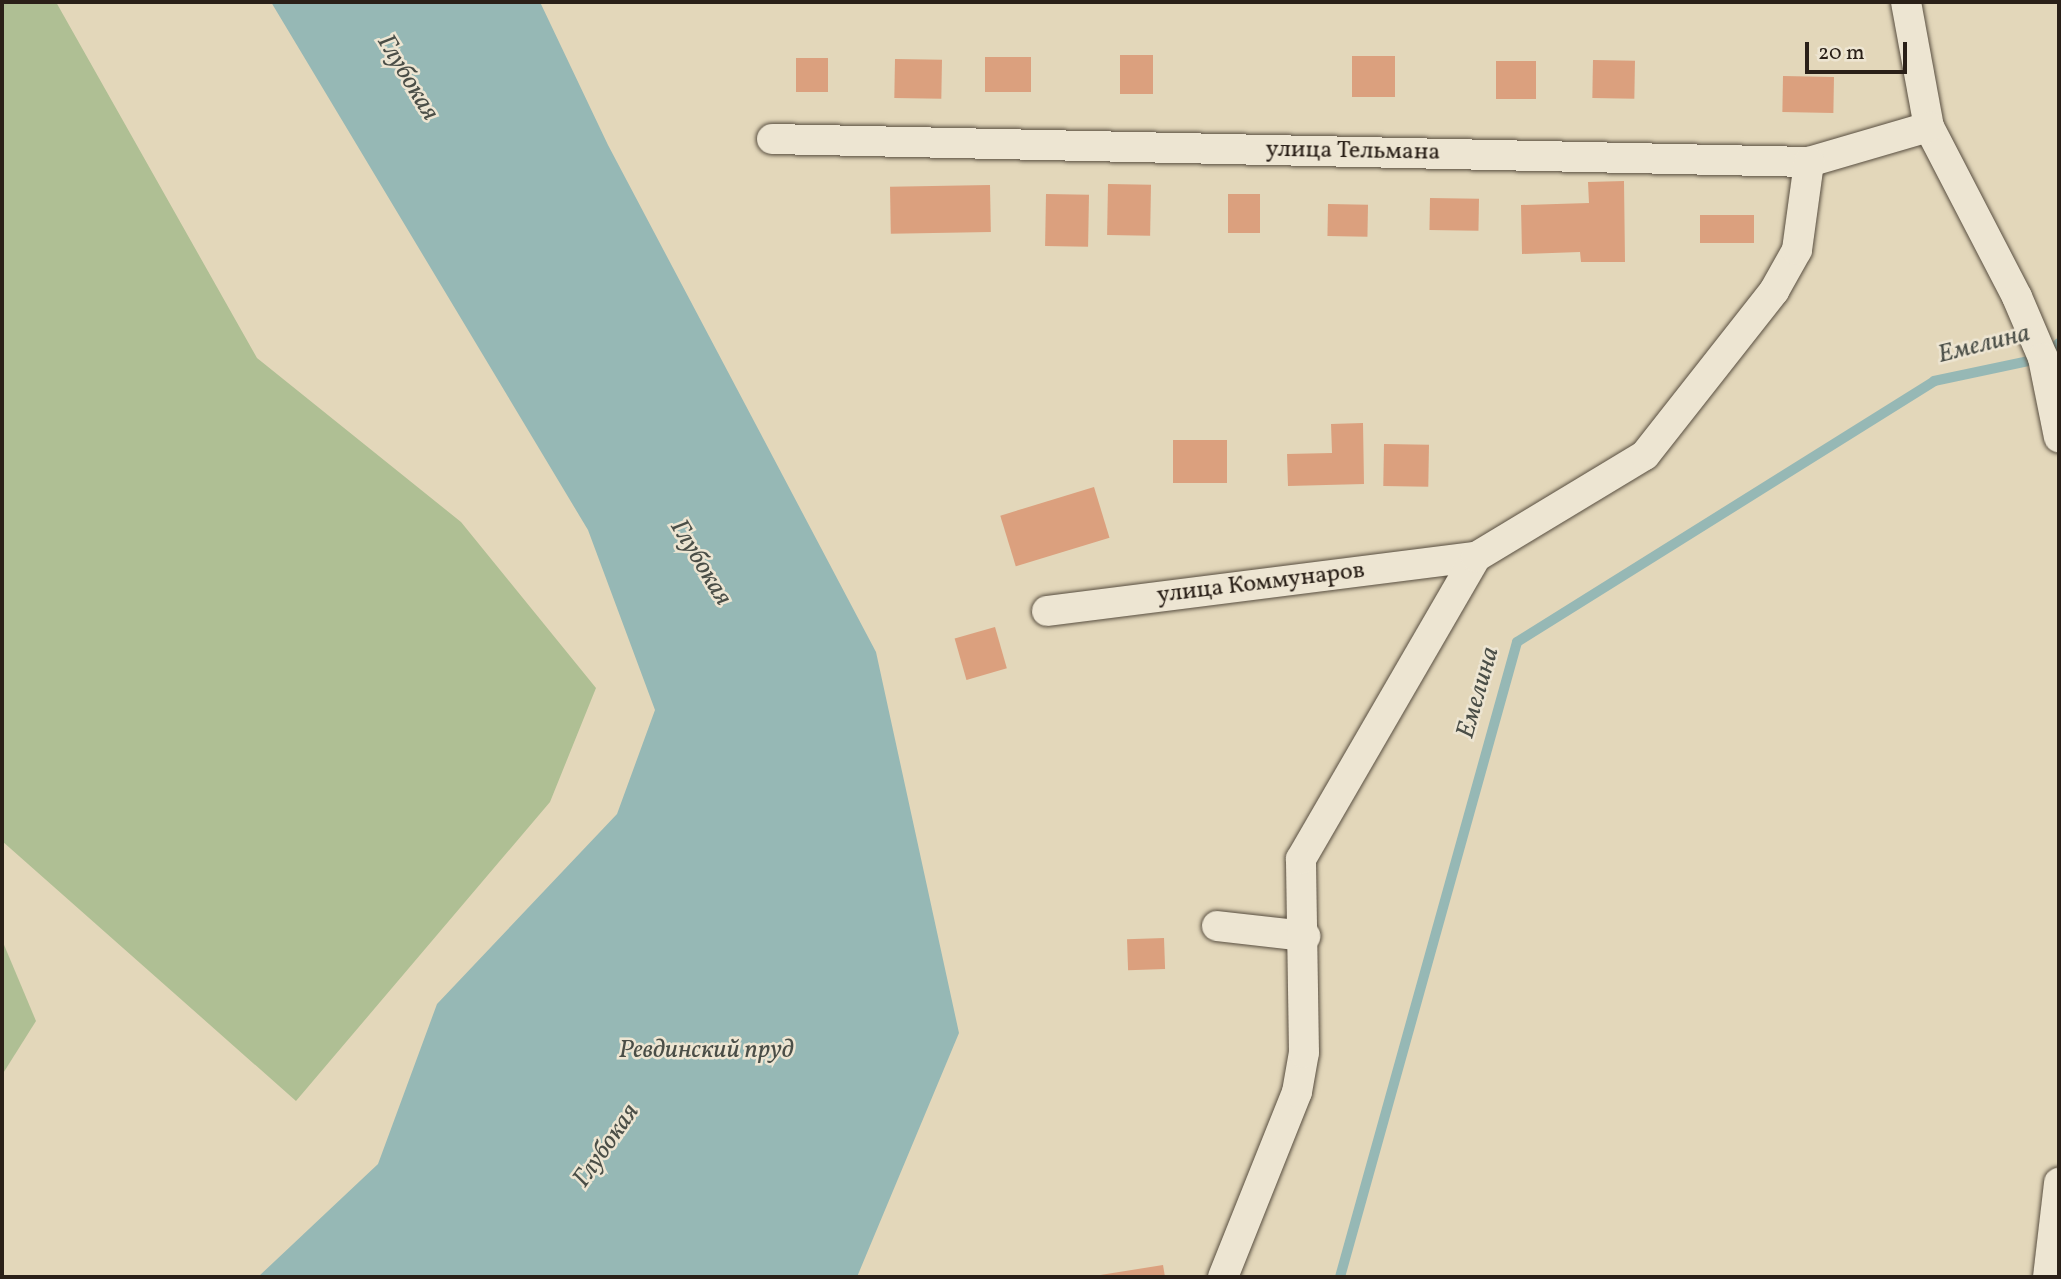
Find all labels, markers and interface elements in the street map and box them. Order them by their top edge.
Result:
scale bar [1809,28,1910,72]
water label: Глубокая [369,29,445,127]
text: 20 m [1818,39,1864,68]
street label: улица Тельмана [1265,136,1441,168]
water label: Емелина [1935,318,2033,372]
water label: Глубокая [662,514,738,612]
street label: улица Коммунаров [1155,557,1367,611]
water label: Емелина [1451,644,1507,742]
water label: Ревдинский пруд [618,1035,794,1067]
water label: Глубокая [567,1098,647,1194]

